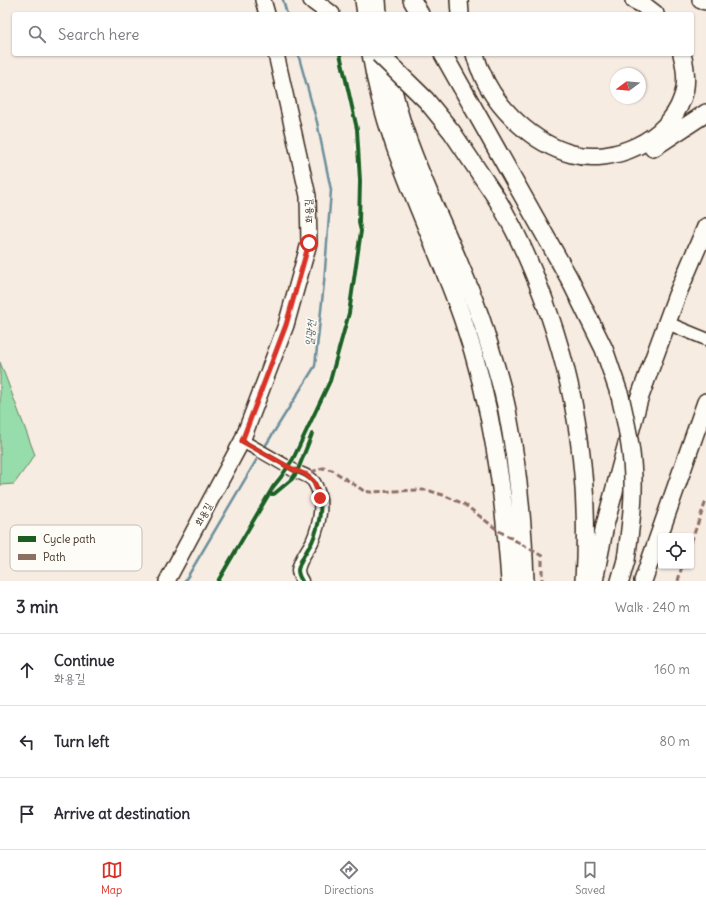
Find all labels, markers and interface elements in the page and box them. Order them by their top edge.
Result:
search box [12,12,694,56]
icon: search [26,23,48,45]
text: Search here [58,25,139,44]
north arrow [610,68,646,104]
street label: 화용길 [302,199,315,223]
route start [300,234,318,252]
water label: 일광천 [302,318,318,347]
route end [311,489,329,507]
street label: 화용길 [192,501,215,528]
legend [10,525,142,571]
text: Cycle path [43,532,96,546]
map controls [658,533,694,569]
button: locate [658,533,694,569]
text: Path [43,550,66,564]
text: 3 min [16,596,58,618]
text: Walk · 240 m [615,599,690,616]
text: Continue [54,651,115,670]
icon: ahead [16,659,38,681]
text: 160 m [654,661,690,678]
text: 화용길 [54,670,85,687]
icon: left [16,731,38,753]
text: Turn left [54,732,109,751]
text: 80 m [659,733,690,750]
icon: arrive [16,803,38,825]
text: Arrive at destination [54,804,190,823]
tab: Map [101,859,123,897]
tab: Directions [324,859,374,897]
tab: Saved [575,859,605,897]

